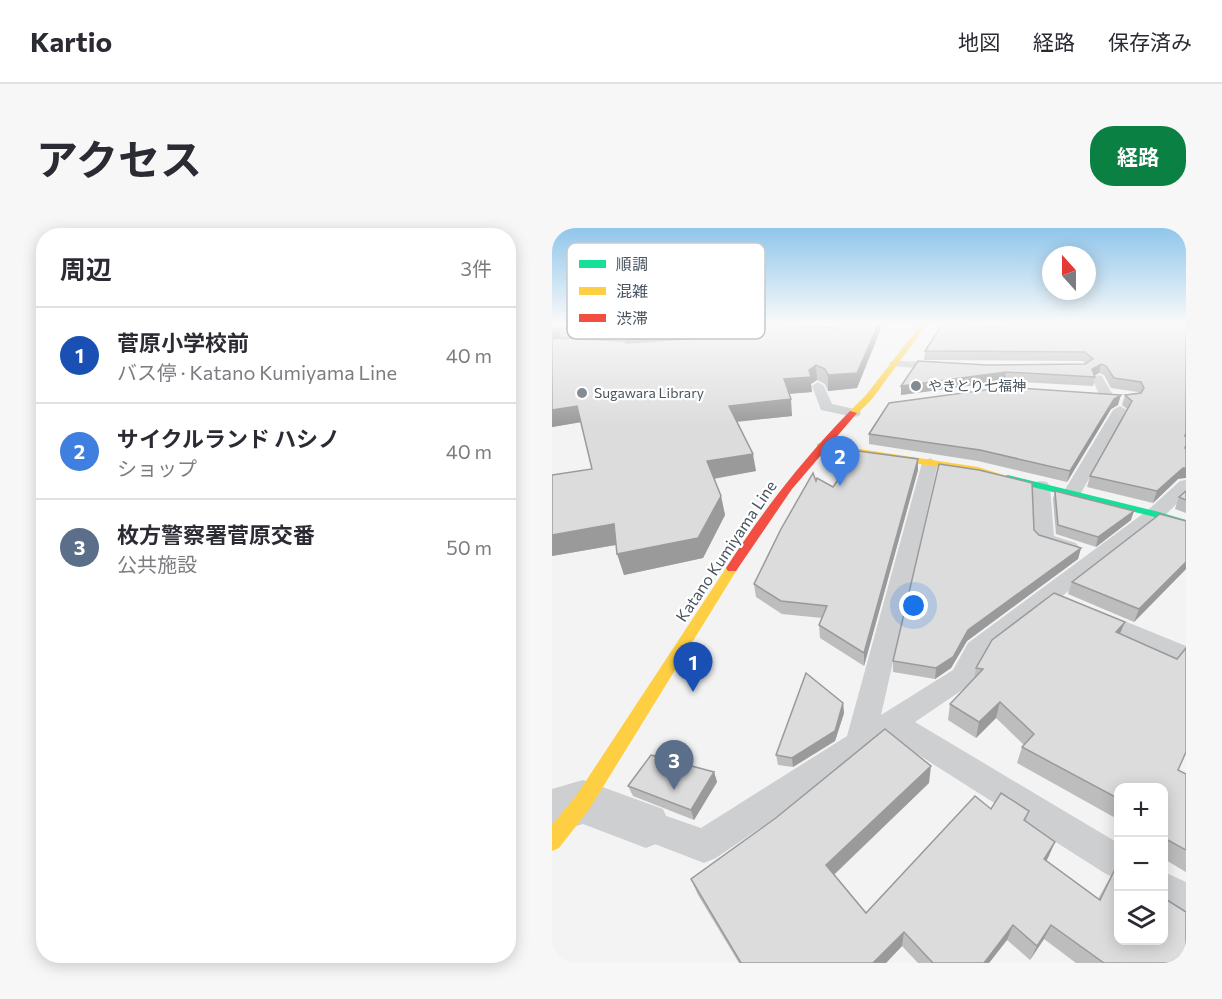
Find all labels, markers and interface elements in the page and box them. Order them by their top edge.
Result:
text: Kartio [30,24,112,58]
text: 地図 [958,29,1000,54]
text: 経路 [1033,29,1075,54]
text: 保存済み [1108,29,1192,54]
button: 経路 [1090,126,1186,186]
text: アクセス [36,132,202,184]
legend [567,243,765,339]
north arrow [1042,246,1096,300]
text: 周辺 [60,253,112,284]
text: 順調 [616,254,648,273]
text: 3件 [461,256,492,280]
text: 混雑 [616,281,648,300]
text: 渋滞 [616,308,648,327]
text: 菅原小学校前 [117,329,249,356]
text: 1 [75,343,84,367]
text: 40 m [446,343,492,367]
text: バス停 · Katano Kumiyama Line [117,360,397,384]
place label: やきとり七福神 [928,377,1026,394]
marker: やきとり七福神 [909,379,923,393]
place label: Sugawara Library [594,384,704,401]
marker: Sugawara Library [575,386,589,400]
text: サイクルランド ハシノ [117,425,340,452]
pin: 2 [820,436,860,486]
text: 2 [74,439,85,463]
text: 40 m [446,439,492,463]
text: ショップ [117,456,197,480]
street label: Katano Kumiyama Line [671,477,780,625]
text: 枚方警察署菅原交番 [117,521,315,548]
text: 3 [74,535,85,559]
text: 50 m [446,535,492,559]
text: 公共施設 [117,552,197,576]
your location [899,591,928,620]
pin: 1 [674,642,712,692]
pin: 3 [654,740,694,790]
map controls [1114,783,1168,945]
button: + [1114,783,1168,837]
button: − [1114,837,1168,891]
button: layers [1114,891,1168,945]

